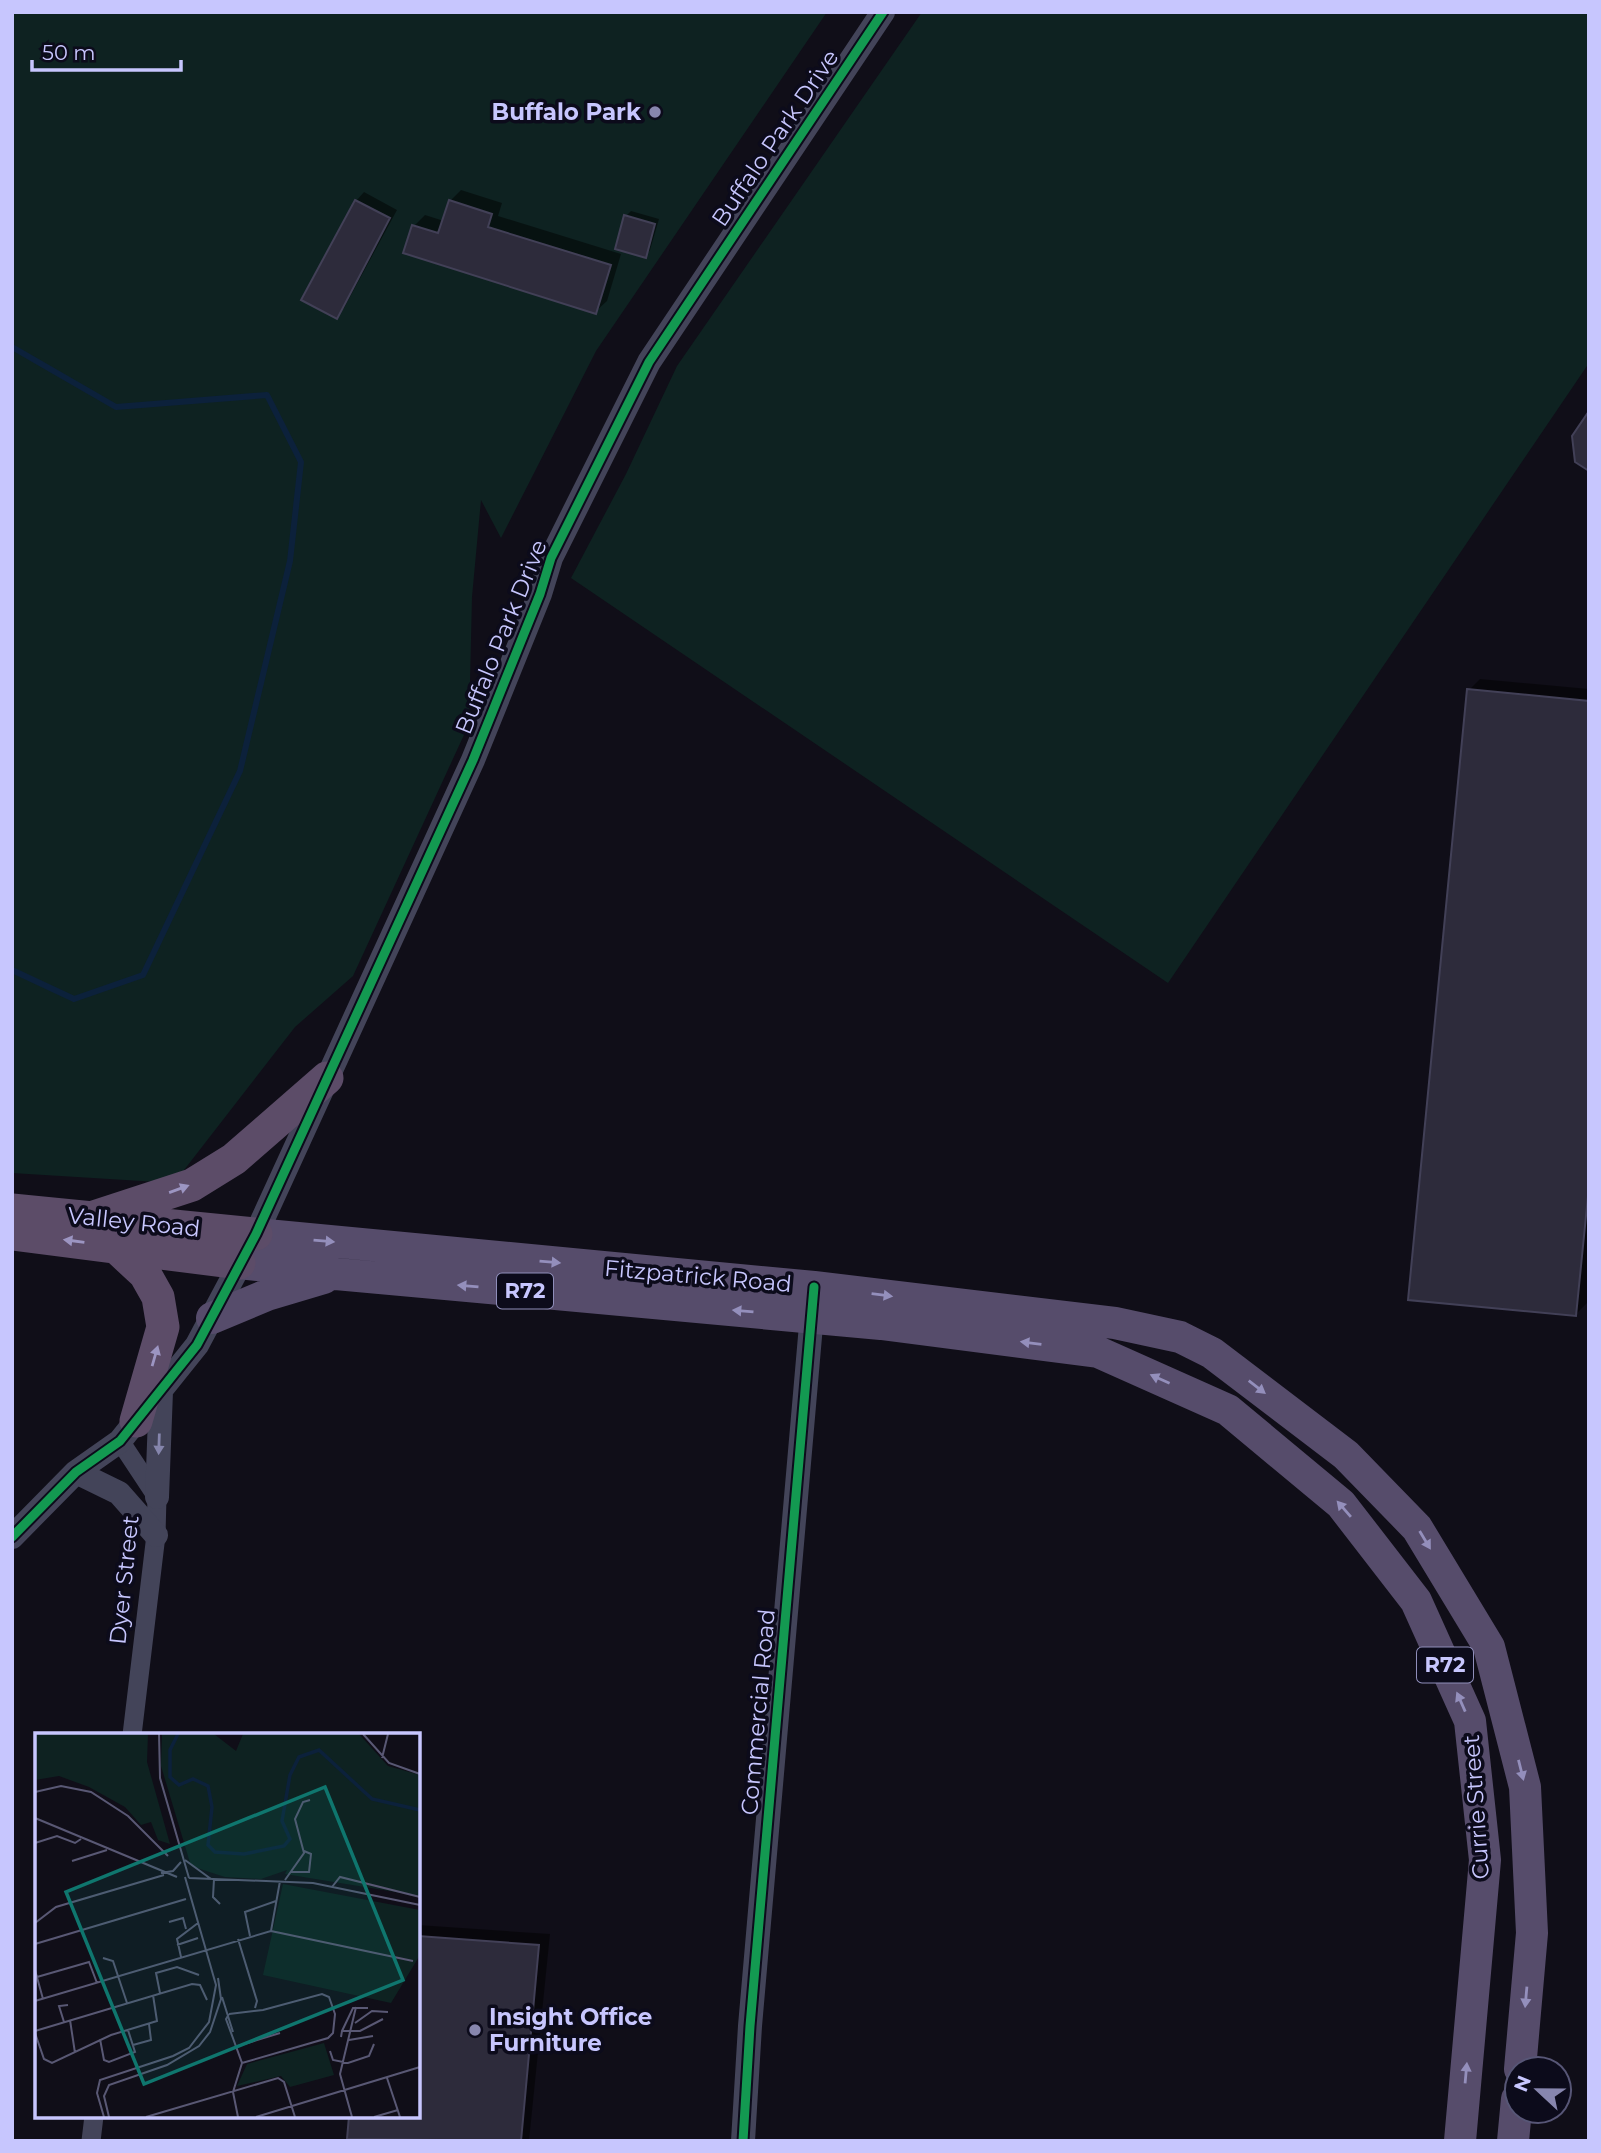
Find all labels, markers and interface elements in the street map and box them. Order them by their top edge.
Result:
scale bar [32,28,180,72]
text: 50 m [42,40,96,65]
street label: Buffalo Park Drive [705,44,845,232]
place label: Buffalo Park [492,98,642,126]
marker: Buffalo Park [647,104,663,120]
street label: Buffalo Park Drive [449,536,553,738]
one-way arrow [168,1183,189,1194]
street label: Valley Road [66,1201,202,1243]
one-way arrow [63,1235,85,1246]
one-way arrow [313,1236,335,1247]
street label: Fitzpatrick Road [603,1254,793,1298]
one-way arrow [539,1257,561,1268]
road number: R72 [497,1274,553,1308]
one-way arrow [457,1280,479,1291]
one-way arrow [871,1290,893,1301]
one-way arrow [732,1305,754,1316]
one-way arrow [1019,1337,1041,1348]
one-way arrow [150,1345,161,1367]
one-way arrow [1149,1373,1170,1384]
one-way arrow [1248,1380,1266,1395]
one-way arrow [153,1433,164,1455]
one-way arrow [1336,1500,1352,1518]
street label: Dyer Street [103,1514,145,1646]
one-way arrow [1418,1531,1431,1550]
street label: Commercial Road [735,1608,781,1816]
road number: R72 [1417,1648,1473,1682]
one-way arrow [1455,1692,1467,1712]
inset map [35,1733,420,2118]
street label: Currie Street [1457,1734,1495,1880]
one-way arrow [1516,1759,1527,1781]
one-way arrow [1520,1986,1531,2008]
place label: Insight Office Furniture [489,2003,652,2057]
marker: Insight Office Furniture [467,2022,483,2038]
north arrow [1503,2055,1573,2125]
one-way arrow [1461,2062,1472,2084]
text: N [1509,2072,1536,2095]

